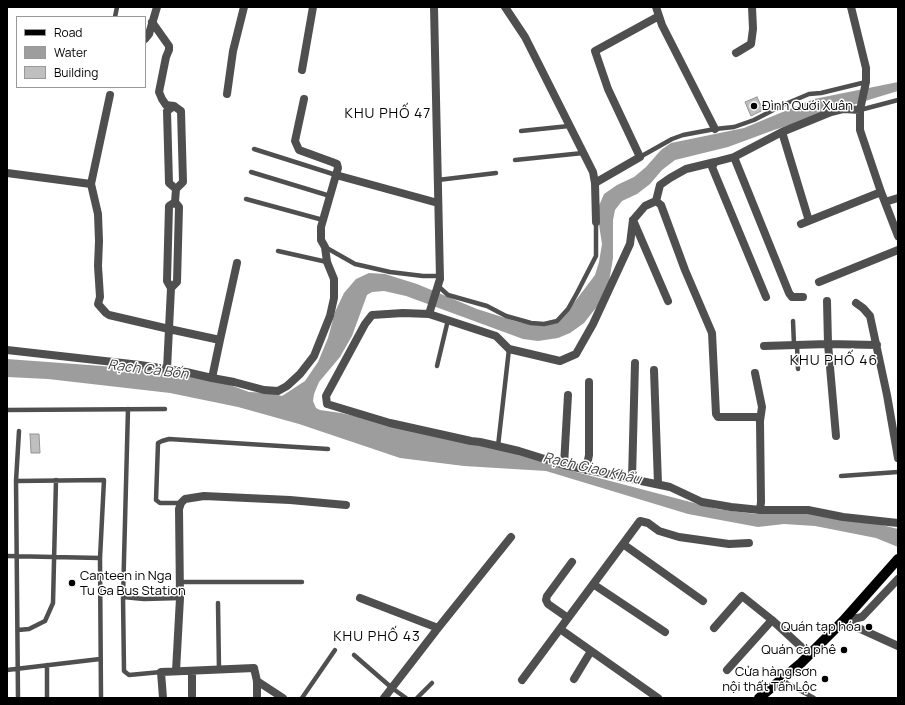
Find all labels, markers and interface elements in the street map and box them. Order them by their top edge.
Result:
legend [16,16,146,88]
text: Road [54,24,82,41]
text: Water [54,44,87,61]
text: Building [54,64,98,81]
place label: Đình Quới Xuân [762,98,853,114]
marker: Đình Quới Xuân [749,101,759,111]
district label: KHU PHỐ 47 [345,106,431,122]
district label: KHU PHỐ 46 [790,353,878,369]
water label: Rạch Cả Bốn [107,357,189,383]
water label: Rạch Giao Khẩu [541,450,643,488]
place label: Canteen in Nga Tu Ga Bus Station [80,568,186,599]
marker: Canteen in Nga Tu Ga Bus Station [67,578,77,588]
place label: Quán tạp hóa [781,619,861,635]
marker: Quán tạp hóa [864,622,874,632]
district label: KHU PHỐ 43 [333,629,421,645]
place label: Quán cà phê [761,642,836,658]
marker: Quán cà phê [839,645,849,655]
place label: Cửa hàng sơn nội thất Tấn Lộc [722,664,817,695]
marker: Cửa hàng sơn nội thất Tấn Lộc [820,674,830,684]

